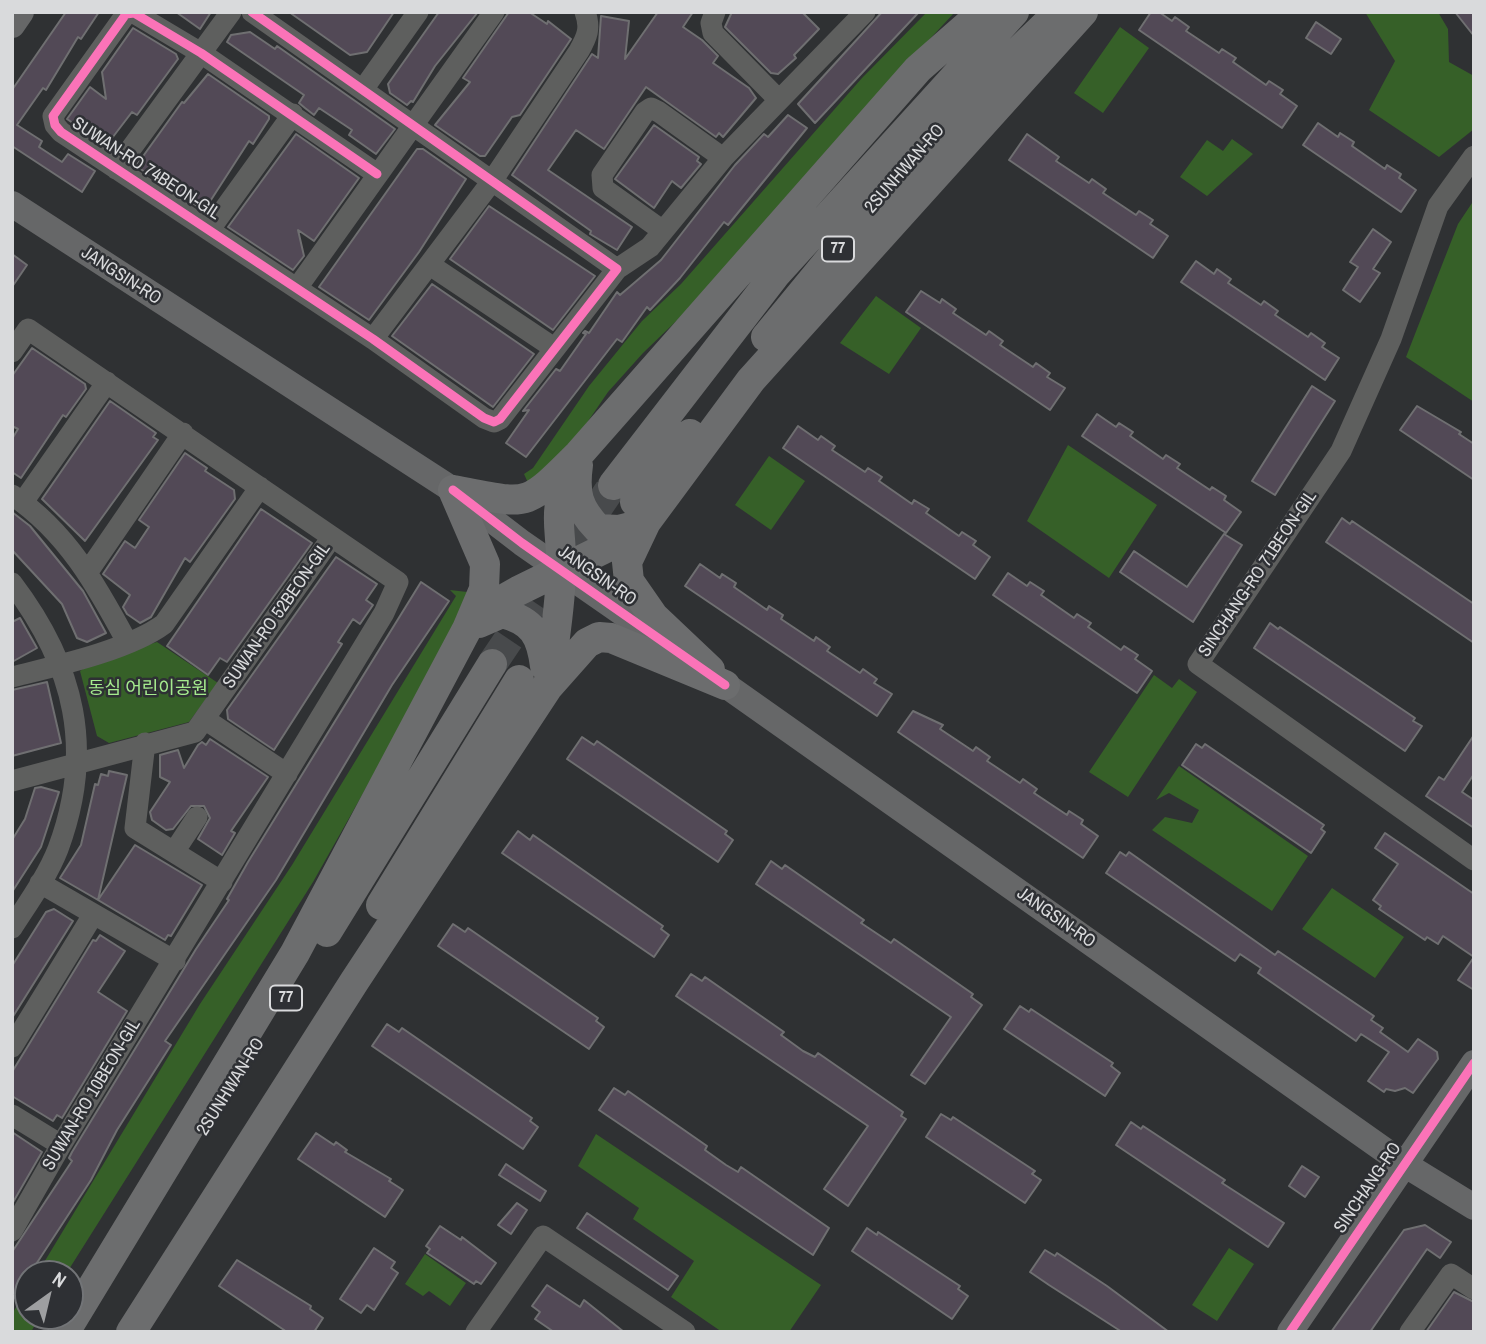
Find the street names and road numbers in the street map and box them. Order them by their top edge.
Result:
street label: SUWAN-RO 74BEON-GIL [68,113,224,225]
street label: 2SUNHWAN-RO [860,120,950,218]
road number: 77 [822,236,854,262]
street label: JANGSIN-RO [77,242,165,310]
street label: SINCHANG-RO 71BEON-GIL [1194,487,1322,661]
street label: SUWAN-RO 52BEON-GIL [219,539,335,693]
street label: JANGSIN-RO [554,541,640,611]
street label: JANGSIN-RO [1013,883,1099,953]
road number: 77 [270,986,302,1010]
street label: SUWAN-RO 10BEON-GIL [38,1016,146,1174]
street label: 2SUNHWAN-RO [192,1034,270,1140]
street label: SINCHANG-RO [1330,1138,1406,1238]

